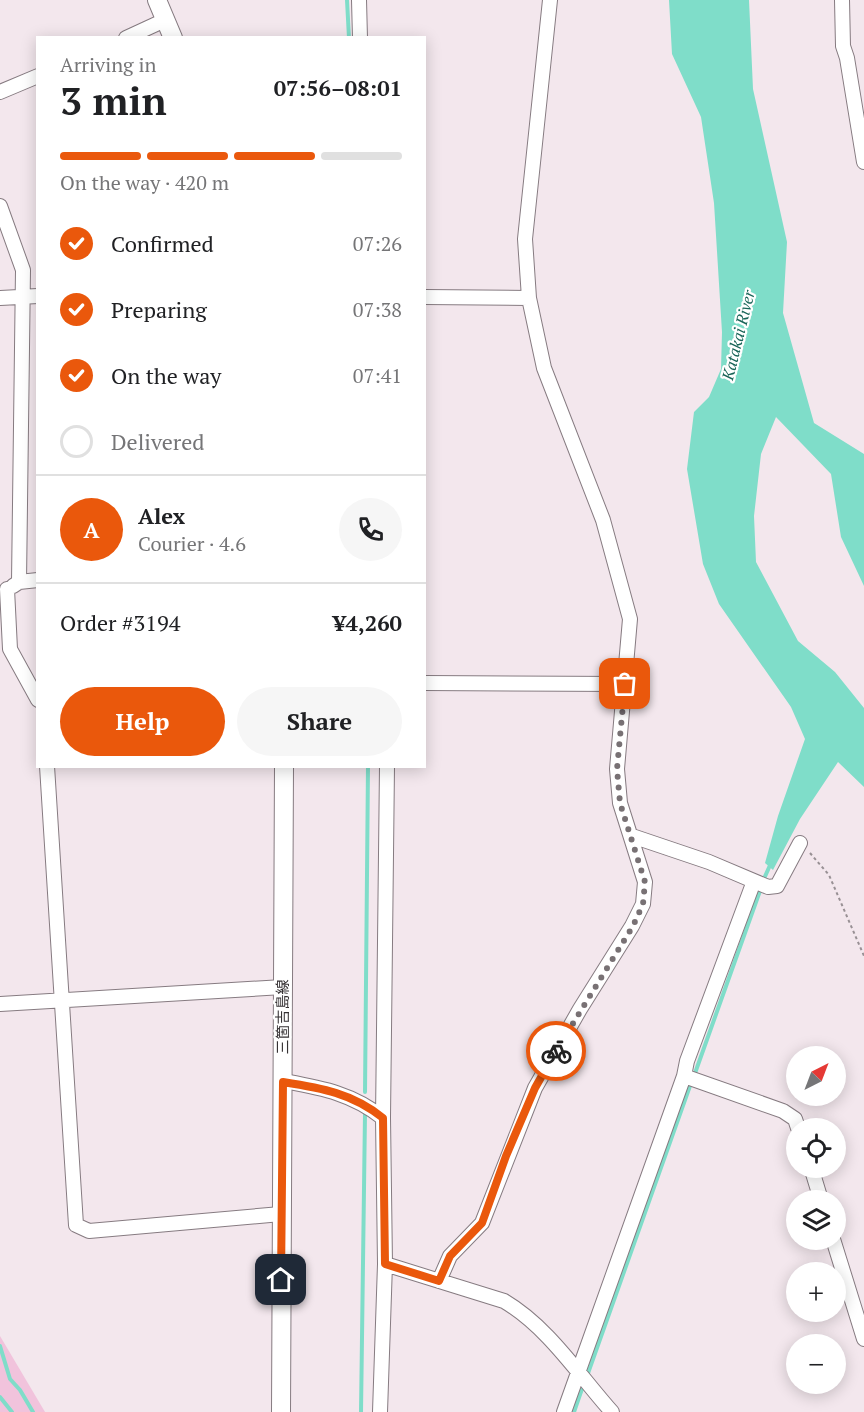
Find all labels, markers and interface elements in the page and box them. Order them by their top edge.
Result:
text: Arriving in [60,51,156,78]
text: 07:56–08:01 [274,73,402,102]
text: 3 min [60,74,167,126]
text: On the way · 420 m [60,169,229,196]
icon: check [60,227,93,260]
text: Confirmed [111,229,214,258]
text: 07:26 [353,230,402,257]
water label: Katakai River [716,287,760,383]
icon: check [60,293,93,326]
text: Preparing [111,295,207,324]
text: 07:38 [353,296,402,323]
icon: check [60,359,93,392]
text: On the way [111,361,221,390]
text: 07:41 [353,362,402,389]
text: Delivered [111,427,204,456]
button: phone [339,498,402,561]
text: Alex [138,501,185,530]
text: A [83,515,100,544]
text: Courier · 4.6 [138,530,246,557]
text: Order #3194 [60,608,180,637]
text: ¥4,260 [333,608,402,637]
pin [599,658,650,709]
icon: bag [608,667,641,700]
button: Help [60,687,225,756]
button: Share [237,687,402,756]
street label: 三箇吉島線 [272,979,292,1055]
courier [526,1021,586,1081]
icon: bike [540,1035,573,1068]
north arrow [786,1046,846,1106]
map controls [786,1046,846,1394]
button: locate [786,1118,846,1178]
button: layers [786,1190,846,1250]
pin [255,1254,306,1305]
button: + [786,1262,846,1322]
icon: home [264,1263,297,1296]
button: − [786,1334,846,1394]

